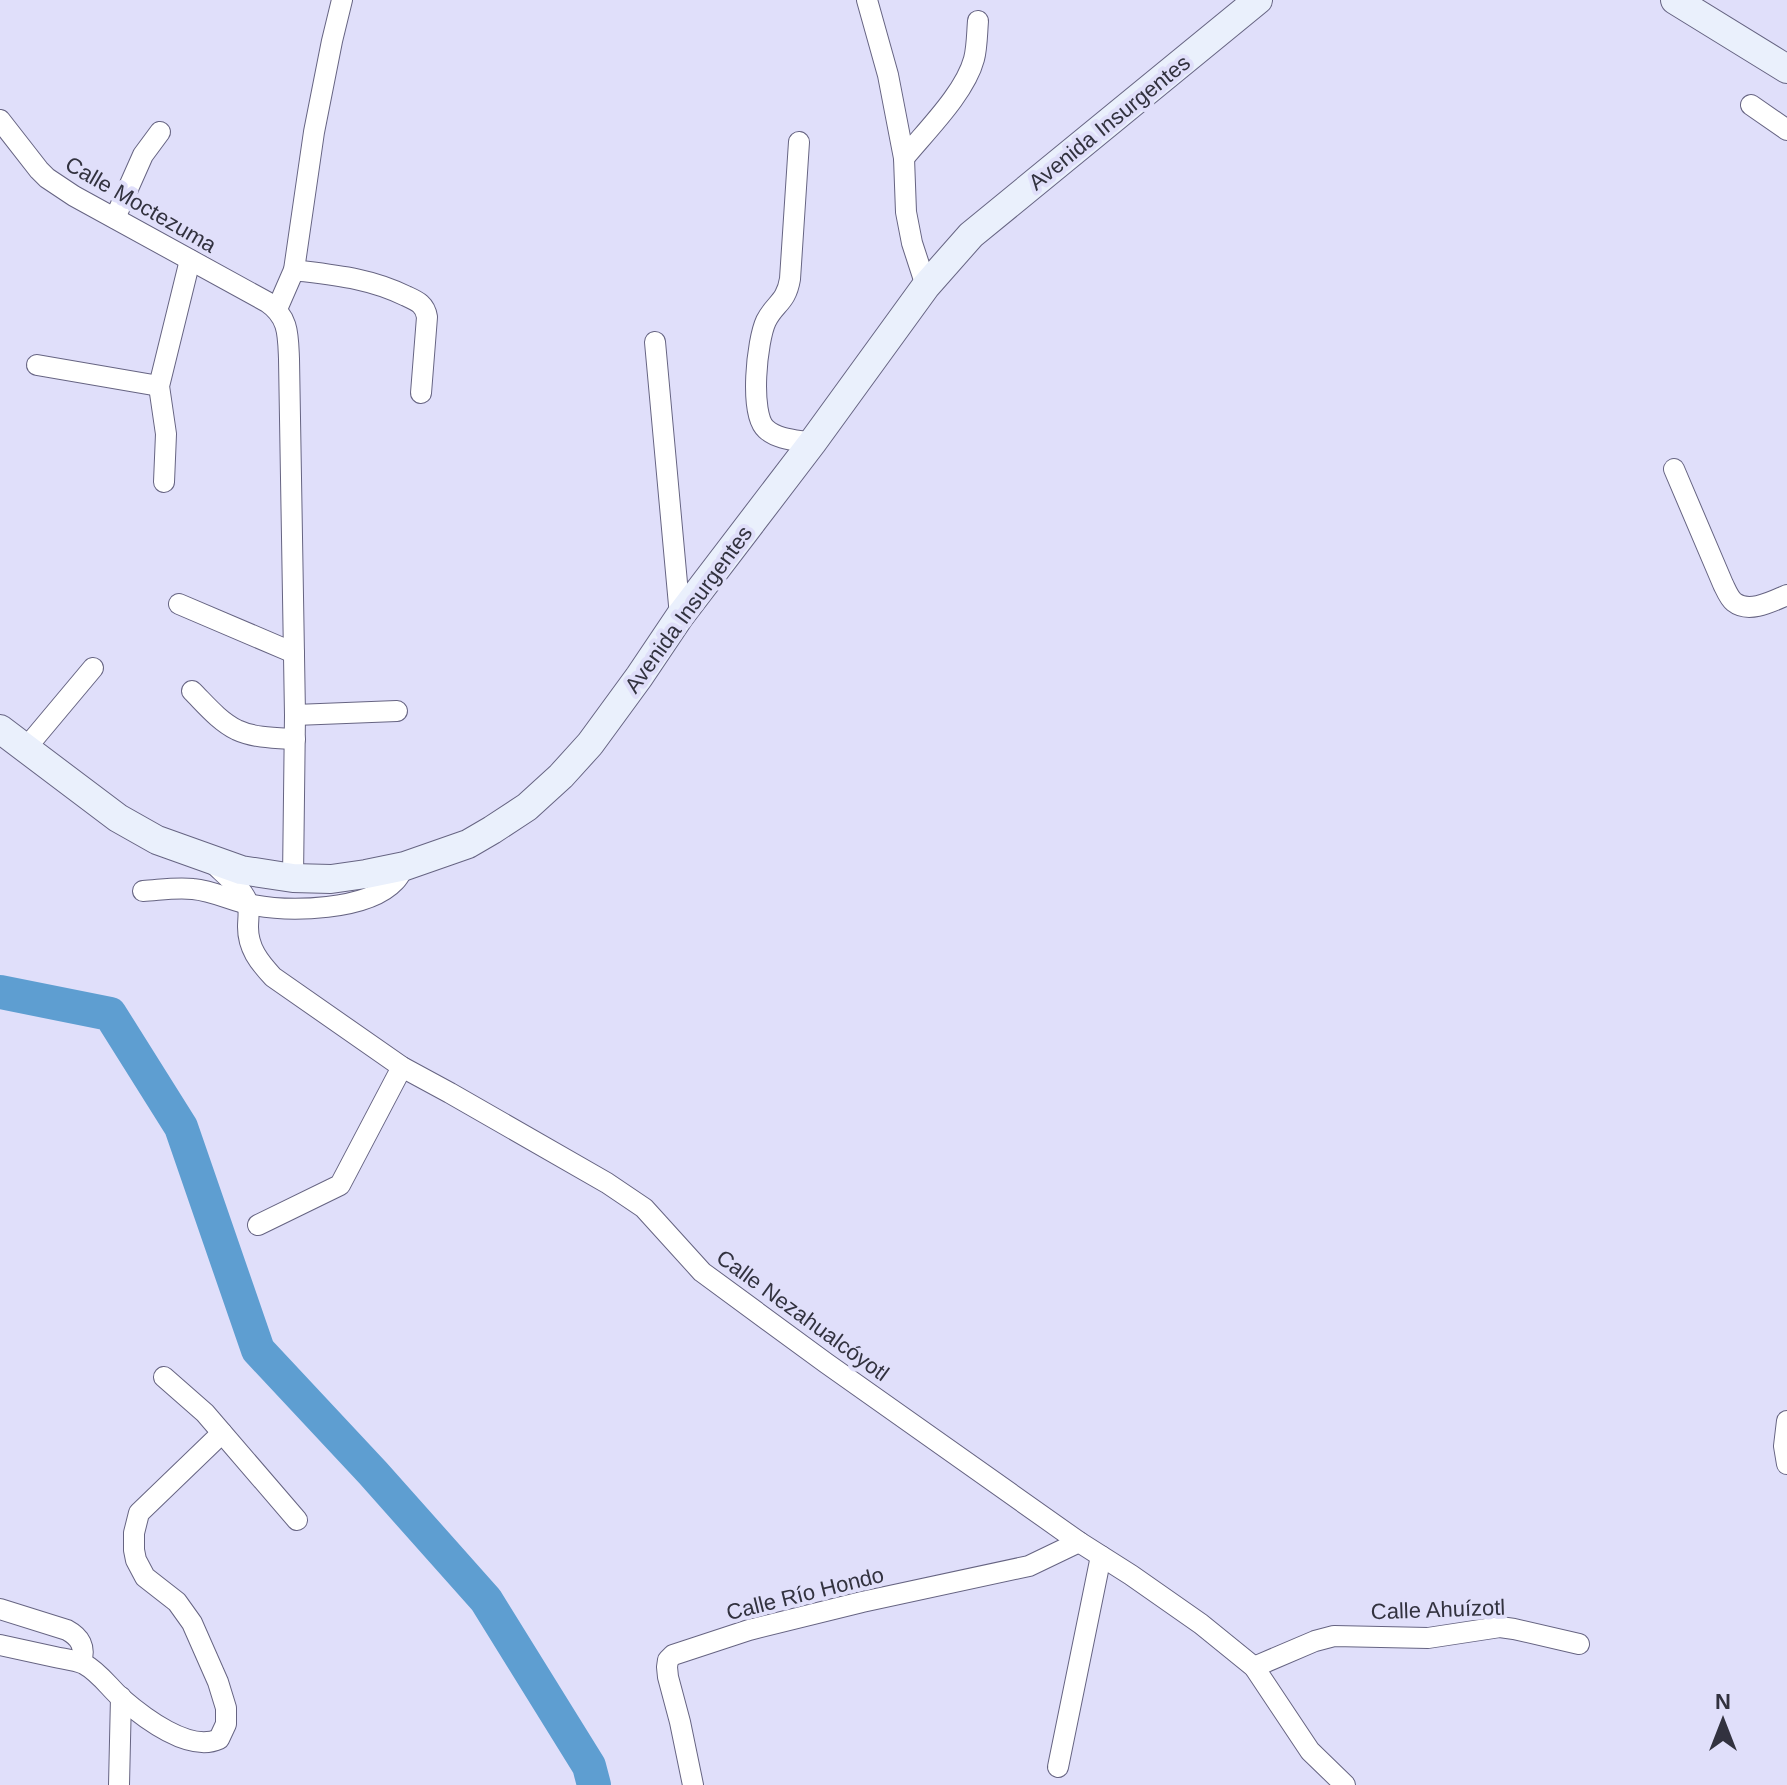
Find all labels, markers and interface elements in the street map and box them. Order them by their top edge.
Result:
street label: Avenida Insurgentes [1024,50,1195,195]
street label: Calle Moctezuma [61,151,221,258]
street label: Avenida Insurgentes [619,521,757,698]
street label: Calle Nezahualcóyotl [712,1245,894,1386]
street label: Calle Río Hondo [724,1562,886,1625]
street label: Calle Ahuízotl [1370,1595,1506,1624]
north arrow [1683,1681,1763,1761]
text: N [1715,1689,1731,1714]

